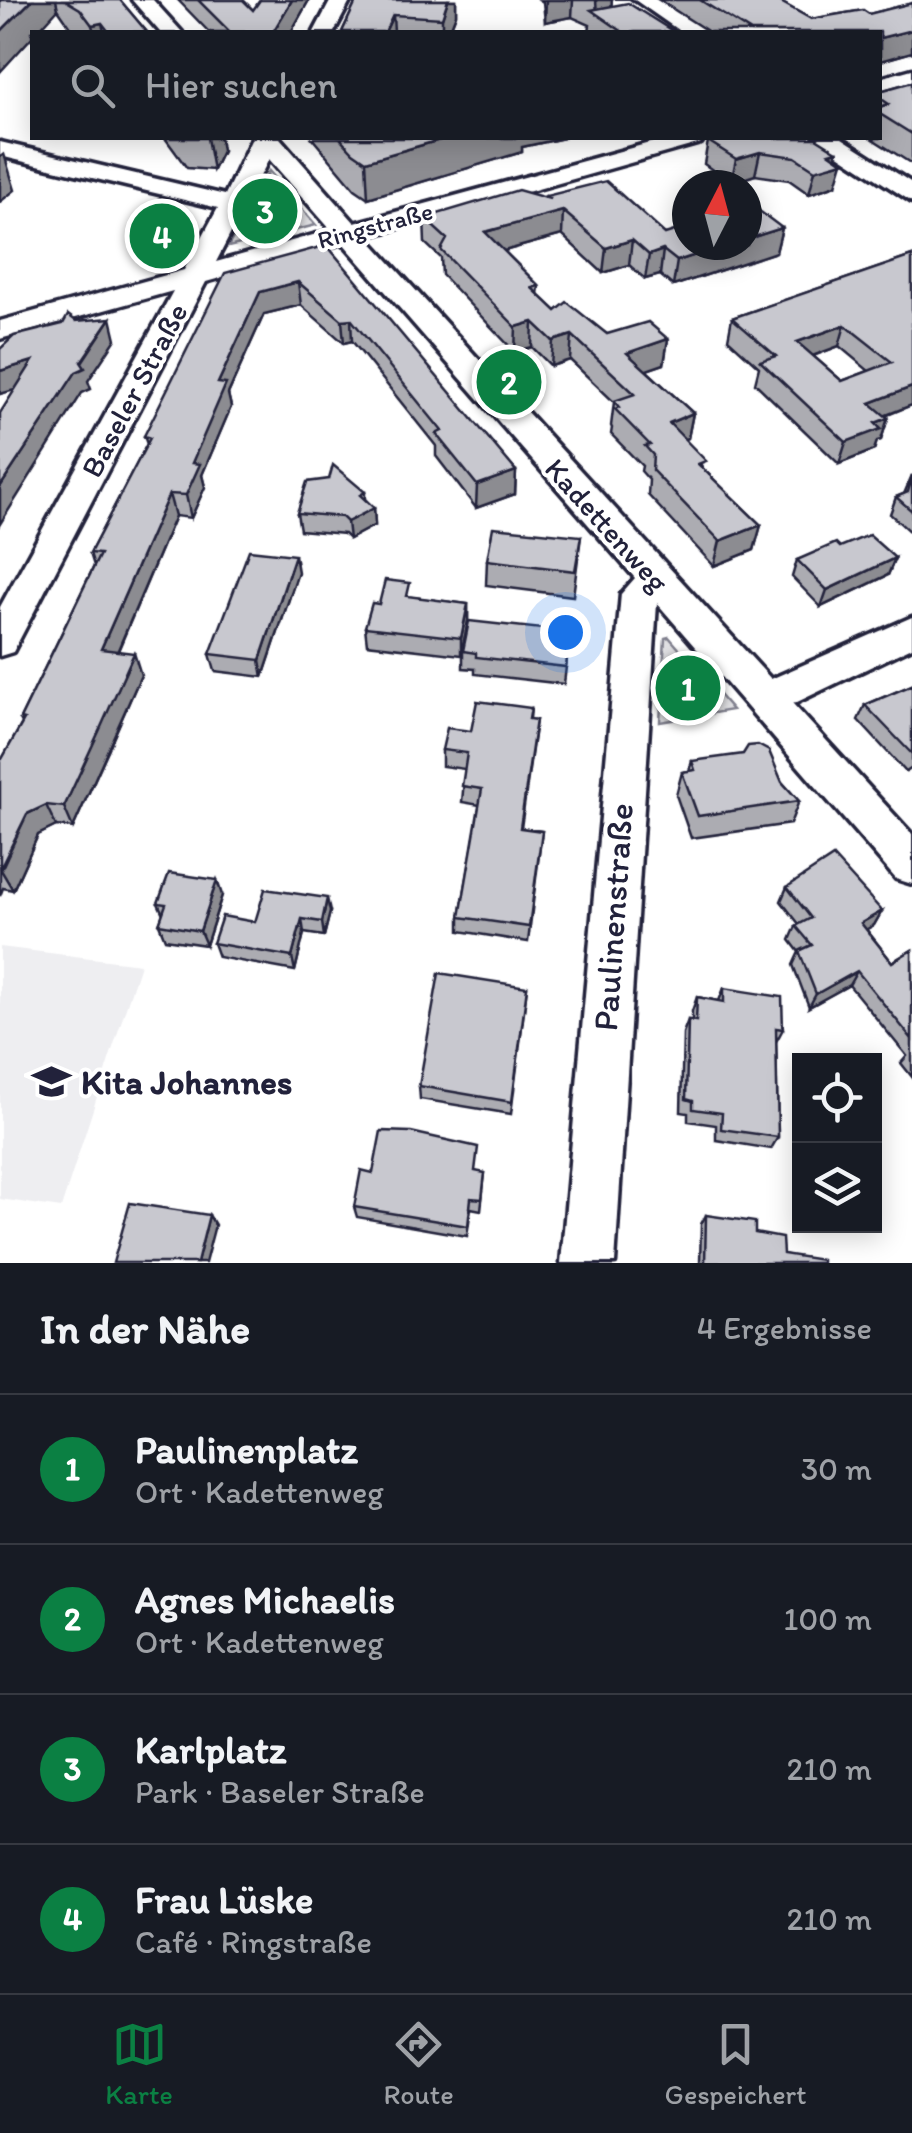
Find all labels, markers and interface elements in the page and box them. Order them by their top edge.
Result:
search box [30,30,882,140]
icon: search [65,58,120,113]
text: Hier suchen [145,62,337,108]
north arrow [672,170,762,260]
pin: 3 [232,174,298,248]
street label: Ringstraße [314,195,436,255]
pin: 4 [130,198,194,274]
street label: Baseler Straße [73,297,195,483]
pin: 2 [476,344,542,420]
street label: Kadettenweg [537,450,677,600]
your location [540,607,591,658]
pin: 1 [656,650,720,726]
street label: Paulinenstraße [584,802,642,1032]
map controls [792,1053,882,1233]
button: locate [792,1053,882,1143]
school or university icon: Kita Johannes [30,1061,72,1103]
place label: Kita Johannes [81,1061,292,1103]
button: layers [792,1143,882,1233]
text: In der Nähe [40,1303,250,1354]
text: 4 Ergebnisse [697,1309,872,1347]
text: Paulinenplatz [135,1427,358,1473]
text: 1 [65,1450,80,1488]
text: 30 m [801,1450,872,1488]
text: Ort · Kadettenweg [135,1473,384,1511]
text: Agnes Michaelis [135,1577,395,1623]
text: 2 [64,1600,81,1638]
text: 100 m [784,1600,872,1638]
text: Ort · Kadettenweg [135,1623,384,1661]
text: Karlplatz [135,1727,286,1773]
text: 3 [64,1750,81,1788]
text: 210 m [786,1750,872,1788]
text: Park · Baseler Straße [135,1773,425,1811]
text: Frau Lüske [135,1877,313,1923]
text: 4 [63,1900,82,1938]
text: 210 m [786,1900,872,1938]
text: Café · Ringstraße [135,1923,372,1961]
tab: Karte [105,2017,173,2111]
tab: Route [383,2017,454,2111]
tab: Gespeichert [665,2017,807,2111]

